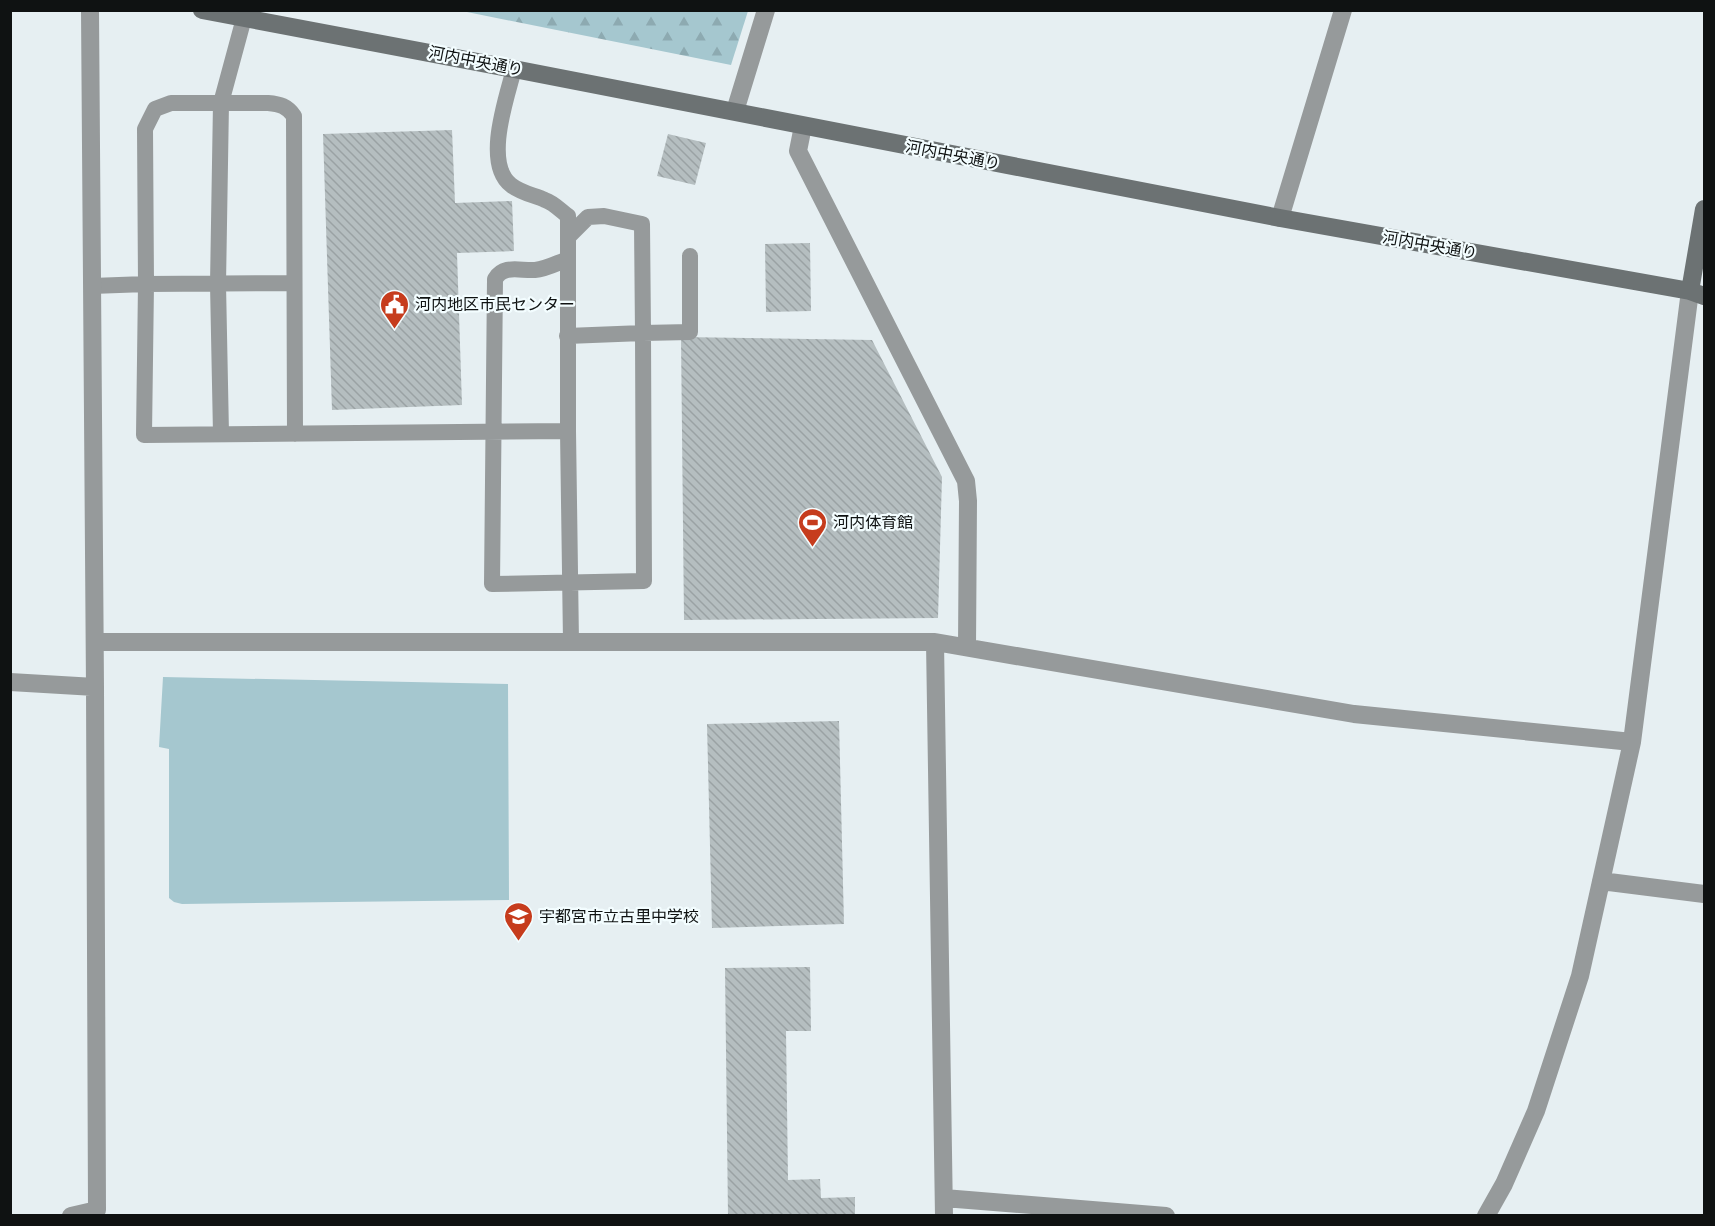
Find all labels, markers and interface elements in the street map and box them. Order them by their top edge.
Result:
street label: 河内中央通り [427,43,525,79]
street label: 河内中央通り [904,137,1002,173]
street label: 河内中央通り [1381,227,1479,263]
public building icon: 河内地区市民センター [378,288,410,330]
place label: 河内地区市民センター [415,295,575,314]
sports icon: 河内体育館 [796,506,828,548]
place label: 河内体育館 [833,513,913,532]
school or university icon: 宇都宮市立古里中学校 [502,900,534,942]
place label: 宇都宮市立古里中学校 [539,907,699,926]

